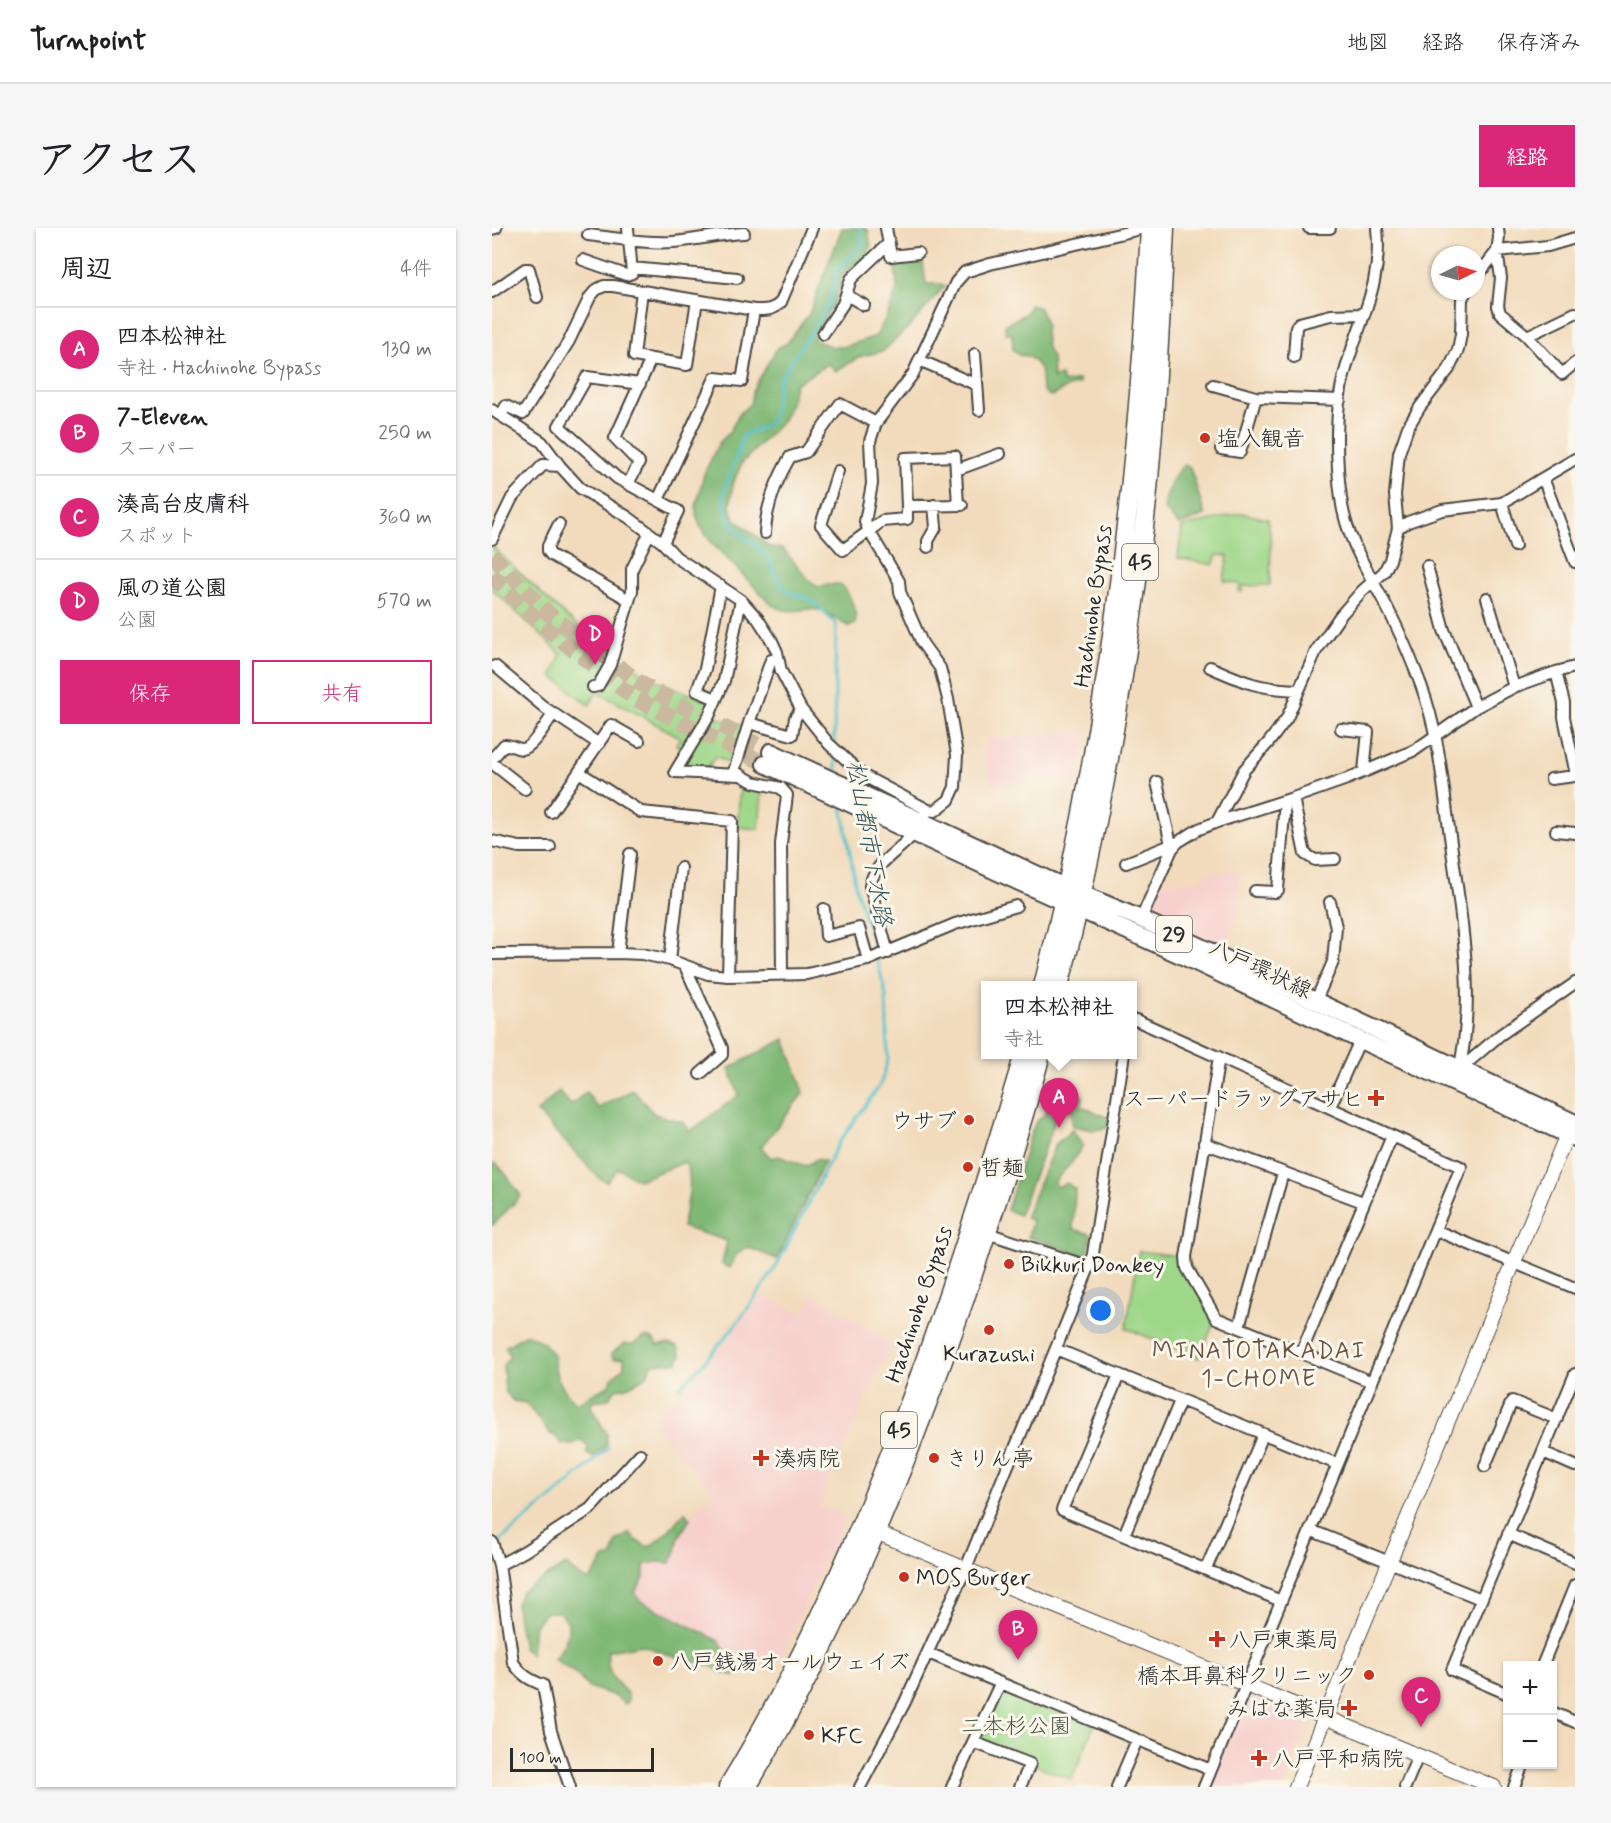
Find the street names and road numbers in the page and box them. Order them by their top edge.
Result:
street label: Hachinohe Bypass [1069,523,1119,689]
road number: 45 [1122,544,1158,580]
road number: 29 [1156,916,1192,952]
street label: 八戸環状線 [1204,934,1316,1006]
street label: Hachinohe Bypass [880,1222,960,1387]
road number: 45 [881,1412,917,1448]

